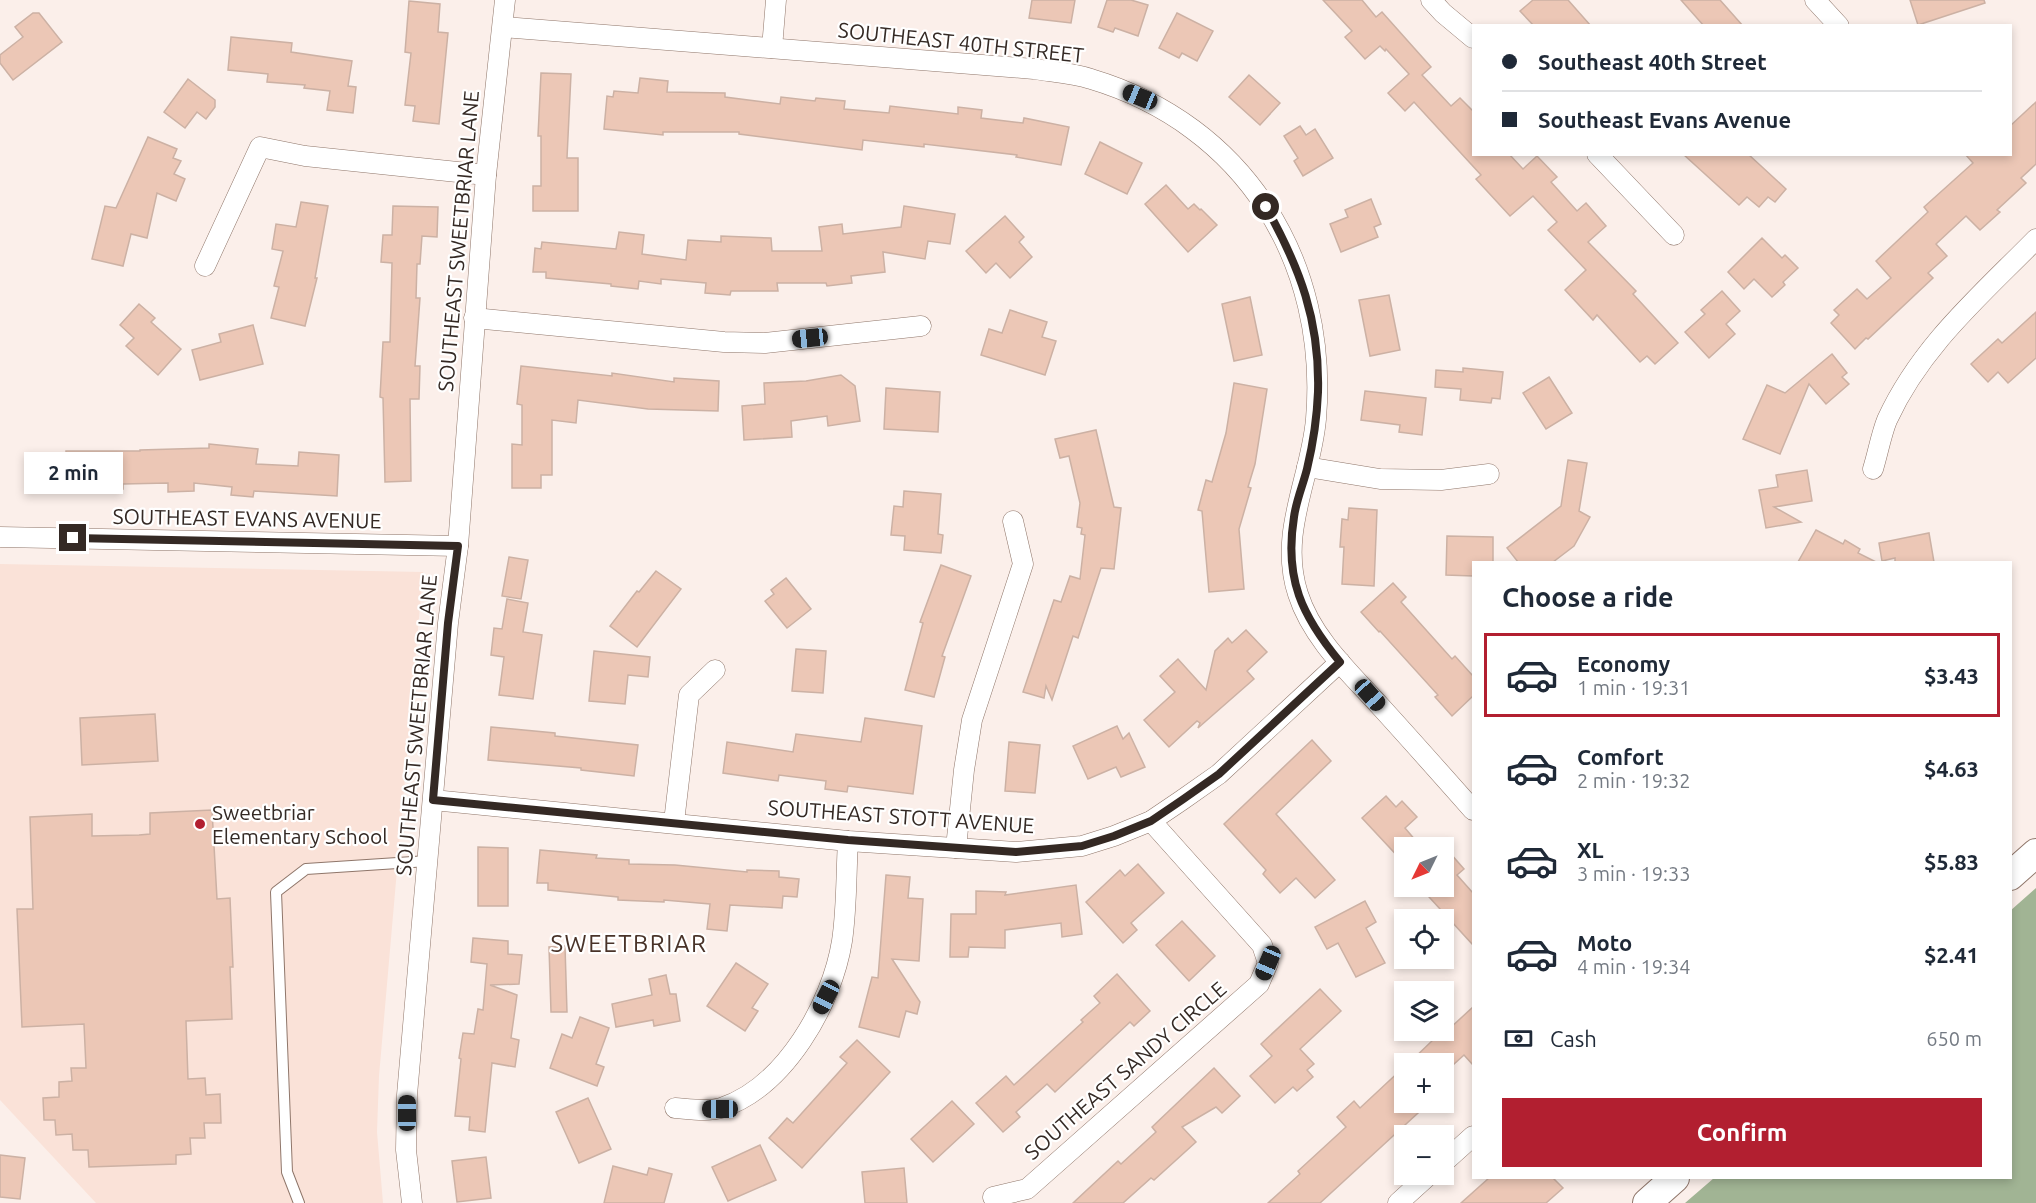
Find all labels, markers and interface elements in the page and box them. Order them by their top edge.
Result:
street label: SOUTHEAST 40TH STREET [837,17,1086,67]
text: Southeast 40th Street [1538,49,1767,74]
car [1120,82,1160,112]
street label: SOUTHEAST SWEETBRIAR LANE [433,89,483,393]
text: Southeast Evans Avenue [1538,107,1791,132]
route start [1252,193,1279,220]
car [791,327,829,349]
callout: 2 min [23,451,122,493]
text: 2 min [48,461,99,484]
street label: SOUTHEAST EVANS AVENUE [112,504,382,532]
route end [59,524,86,551]
street label: SOUTHEAST SWEETBRIAR LANE [391,573,441,877]
text: Choose a ride [1502,582,1674,612]
icon: car [1505,648,1559,702]
text: Economy [1577,651,1670,676]
text: $3.43 [1924,663,1979,688]
car [1351,676,1389,714]
text: 1 min · 19:31 [1577,676,1691,699]
icon: car [1505,741,1559,795]
text: Comfort [1577,744,1664,769]
text: $4.63 [1924,756,1979,781]
text: 2 min · 19:32 [1577,769,1691,792]
street label: SOUTHEAST STOTT AVENUE [767,795,1035,837]
place label: Sweetbriar Elementary School [212,800,388,848]
marker: Sweetbriar Elementary School [193,817,207,831]
icon: car [1505,834,1559,888]
north arrow [1394,837,1454,897]
map controls [1394,837,1454,1185]
text: XL [1577,837,1604,862]
text: $5.83 [1924,849,1979,874]
text: 3 min · 19:33 [1577,862,1691,885]
button: locate [1394,909,1454,969]
icon: car [1505,927,1559,981]
district label: SWEETBRIAR [551,930,707,957]
text: Moto [1577,930,1632,955]
text: $2.41 [1924,942,1979,967]
car [1253,943,1283,983]
text: 4 min · 19:34 [1577,955,1691,978]
street label: SOUTHEAST SANDY CIRCLE [1019,976,1231,1164]
car [810,977,842,1017]
button: layers [1394,981,1454,1041]
icon: cash [1502,1022,1535,1055]
text: Cash [1550,1026,1597,1051]
text: 650 m [1926,1027,1982,1050]
button: + [1394,1053,1454,1113]
car [398,1095,416,1131]
button: Confirm [1502,1098,1982,1167]
car [702,1100,738,1118]
button: − [1394,1125,1454,1185]

